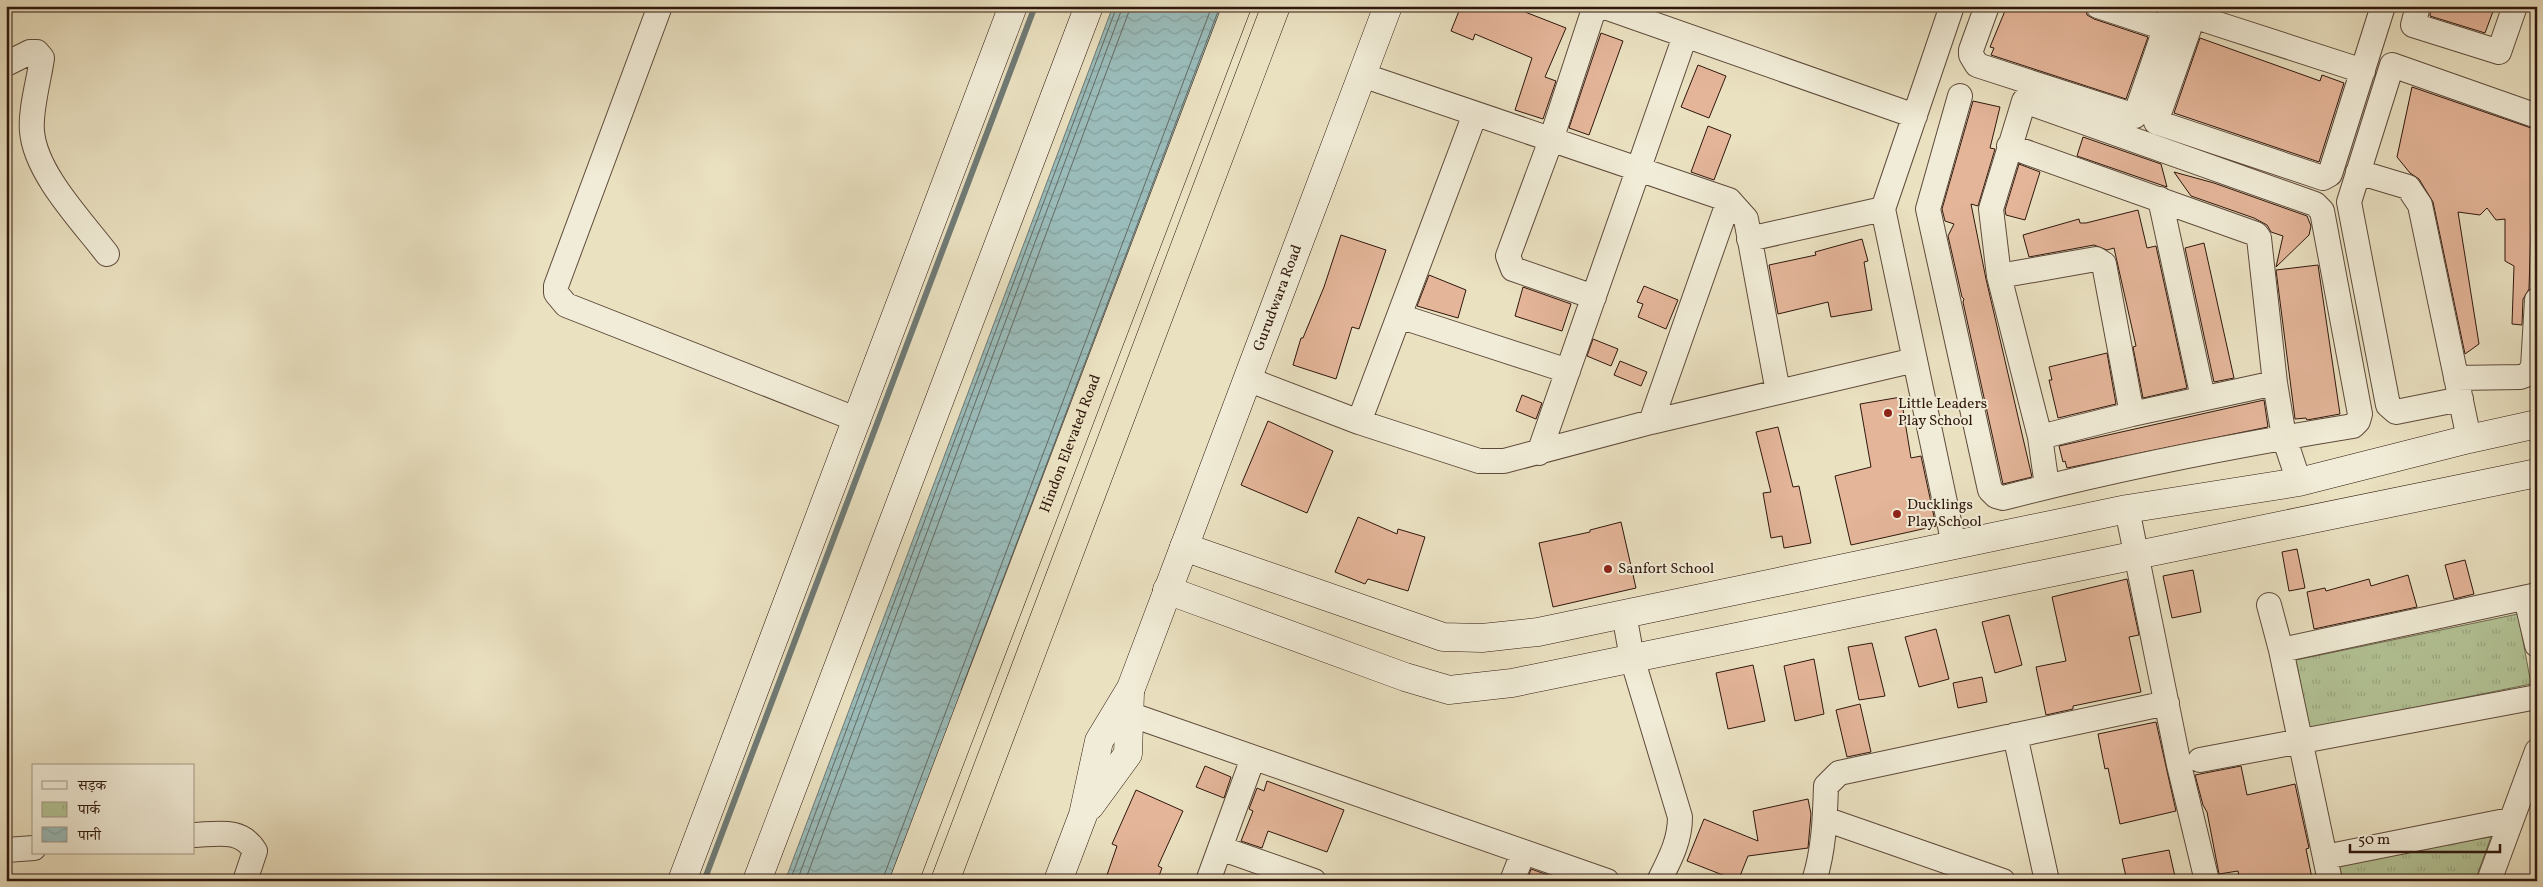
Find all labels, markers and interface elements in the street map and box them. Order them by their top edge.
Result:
street label: Gurudwara Road [1248,242,1308,354]
street label: Hindon Elevated Road [1035,371,1106,516]
place label: Little Leaders Play School [1898,394,1987,432]
marker: Little Leaders Play School [1882,407,1894,419]
place label: Ducklings Play School [1907,495,1982,533]
marker: Ducklings Play School [1891,508,1903,520]
place label: Sanfort School [1618,559,1714,580]
marker: Sanfort School [1602,563,1614,575]
legend [32,764,195,854]
text: सड़क [77,776,107,797]
text: पार्क [77,800,101,821]
scale bar [2350,822,2500,854]
text: पानी [77,826,102,847]
text: 50 m [2358,830,2390,851]

